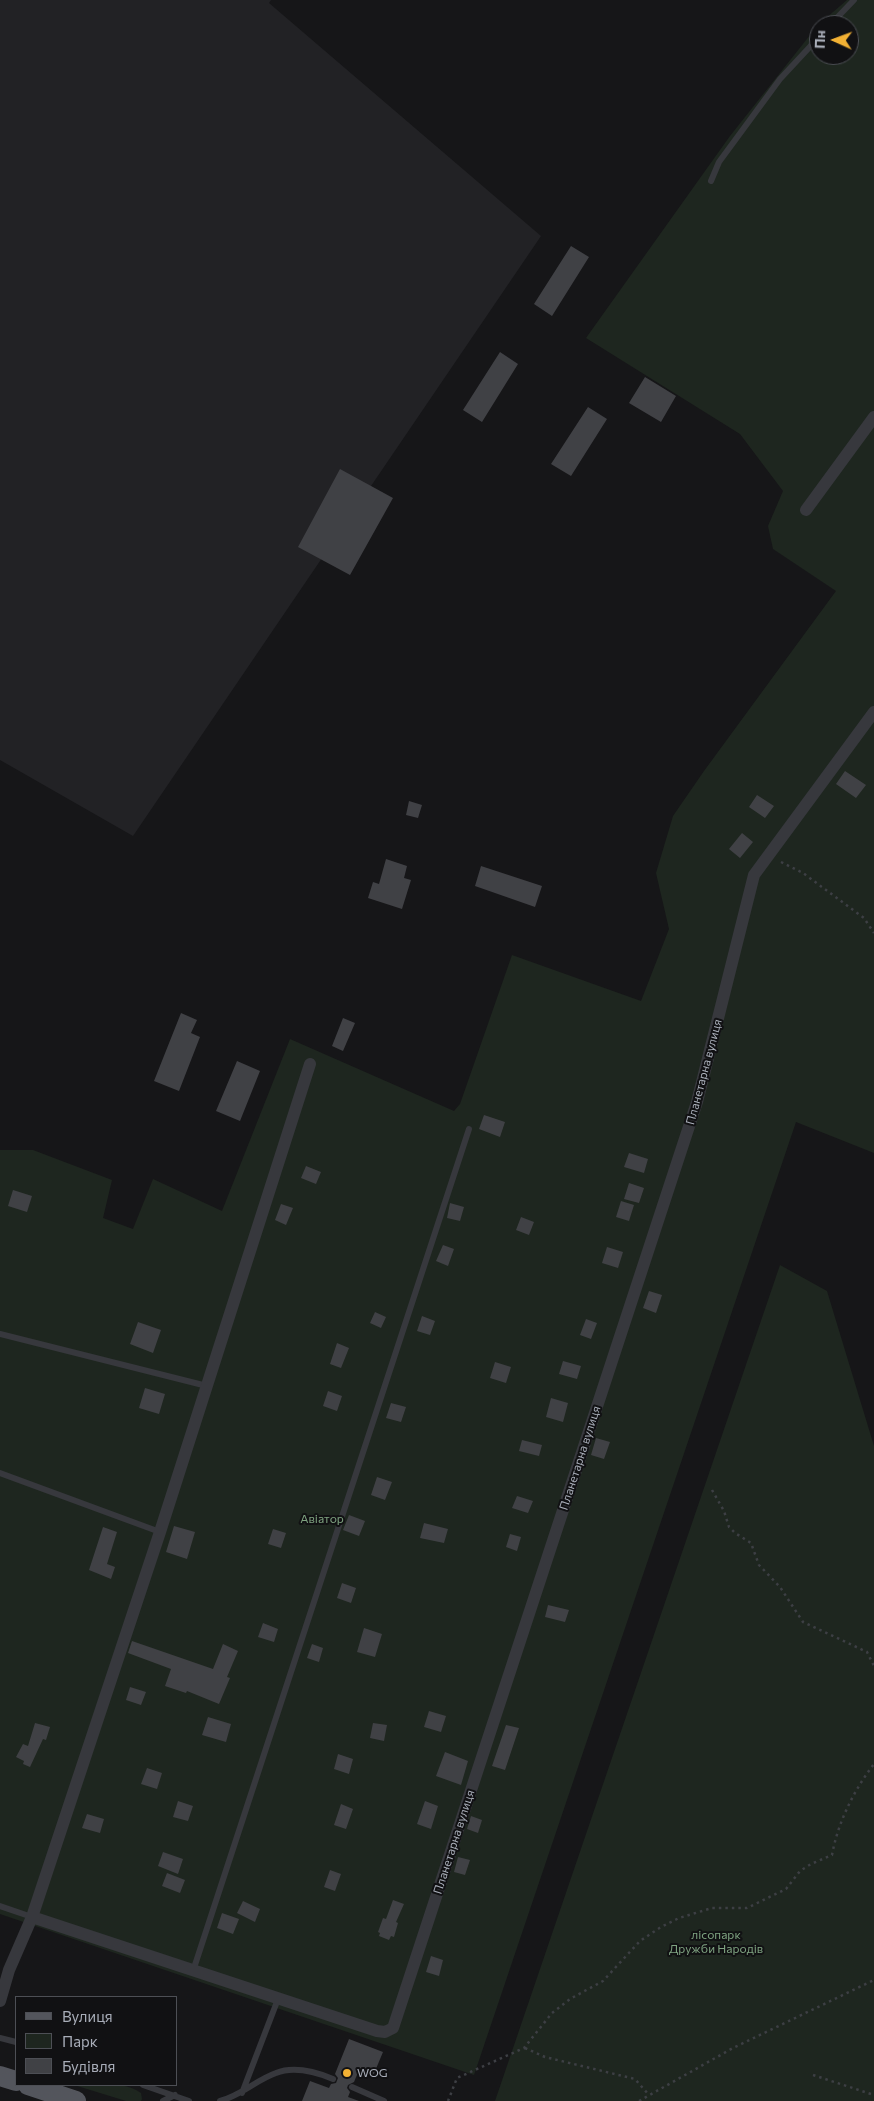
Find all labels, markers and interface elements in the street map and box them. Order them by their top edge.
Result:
north arrow [809,15,859,65]
text: Пн [811,30,828,49]
street label: Планетарна вулиця [683,1018,725,1126]
street label: Планетарна вулиця [556,1404,604,1512]
park label: Авіатор [300,1512,344,1526]
street label: Планетарна вулиця [430,1788,478,1896]
park label: лісопарк Дружби Народів [669,1928,763,1956]
legend [15,1996,178,2086]
text: Вулиця [62,2007,113,2025]
text: Парк [62,2032,98,2050]
text: Будівля [62,2057,115,2075]
place label: WOG [357,2066,388,2080]
marker: WOG [341,2067,353,2079]

